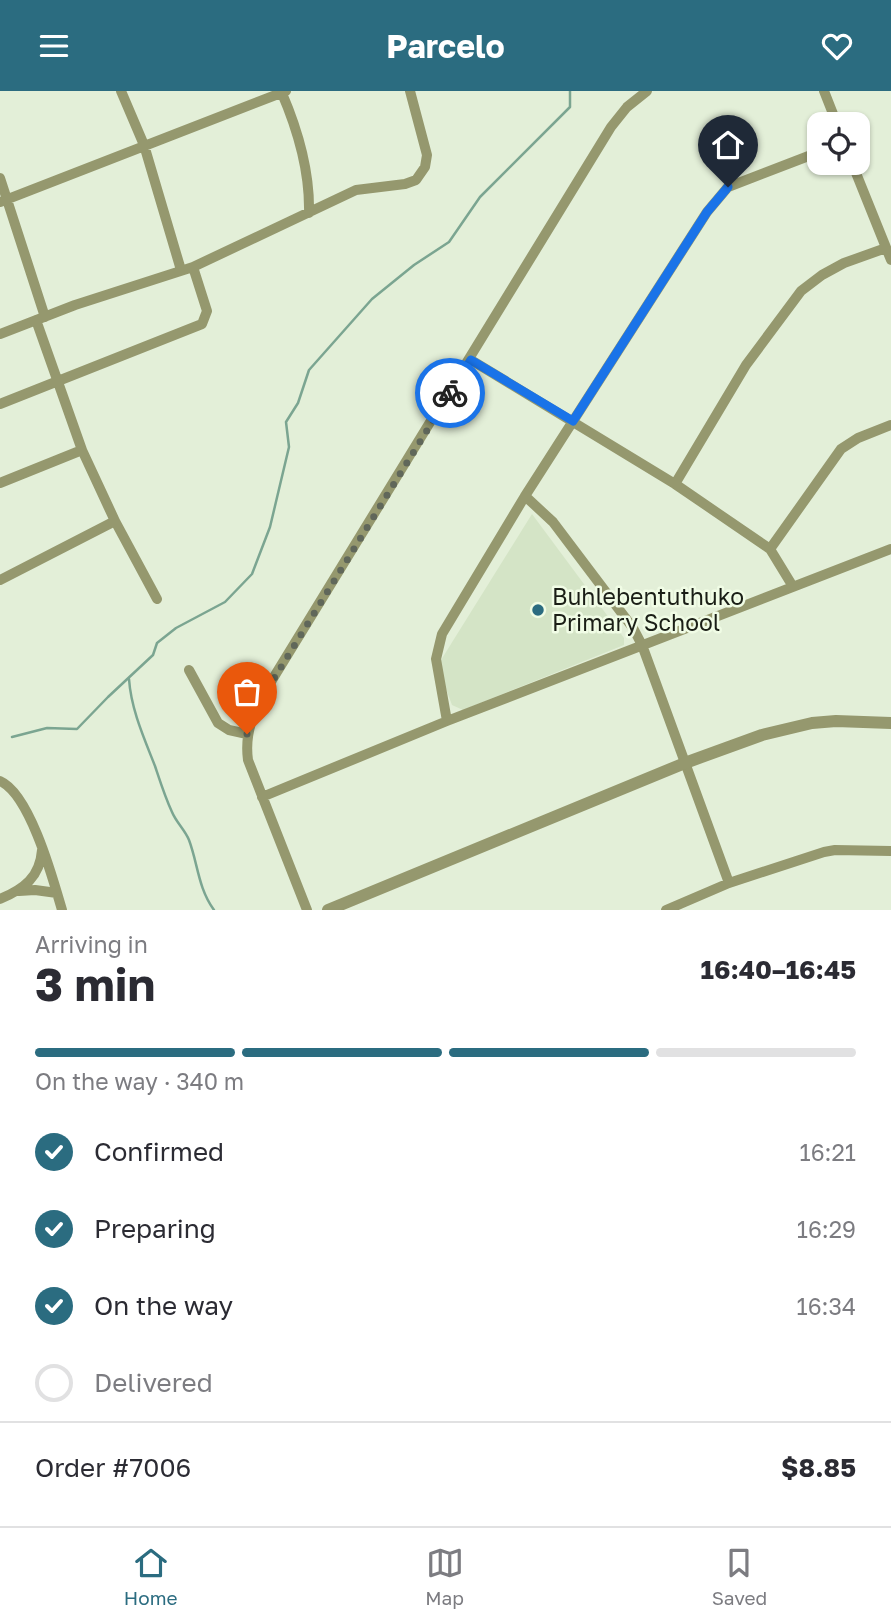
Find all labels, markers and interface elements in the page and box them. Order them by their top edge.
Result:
icon: menu [35,27,73,65]
text: Parcelo [386,27,505,65]
icon: heart [818,27,856,65]
map controls [807,112,870,175]
button: locate [807,112,870,175]
pin [698,115,758,187]
icon: home [709,126,747,164]
courier [415,358,485,428]
icon: bike [431,374,469,412]
place label: Buhlebentuthuko Primary School [552,582,744,636]
marker: Buhlebentuthuko Primary School [530,602,546,618]
pin [217,662,277,734]
icon: bag [228,673,266,711]
text: Arriving in [35,930,148,958]
text: 16:40–16:45 [701,954,856,985]
text: 3 min [35,956,155,1011]
text: On the way · 340 m [35,1067,244,1095]
icon: check [35,1133,73,1171]
text: Confirmed [94,1136,224,1167]
text: 16:21 [800,1138,856,1166]
icon: check [35,1210,73,1248]
text: Preparing [94,1213,216,1244]
text: 16:29 [797,1215,856,1243]
icon: check [35,1287,73,1325]
text: On the way [94,1290,233,1321]
text: 16:34 [797,1292,856,1320]
text: Delivered [94,1367,213,1398]
text: Order #7006 [35,1452,191,1483]
text: $8.85 [781,1452,856,1483]
tab: Home [124,1544,178,1609]
tab: Map [425,1544,464,1609]
tab: Saved [712,1544,767,1609]

